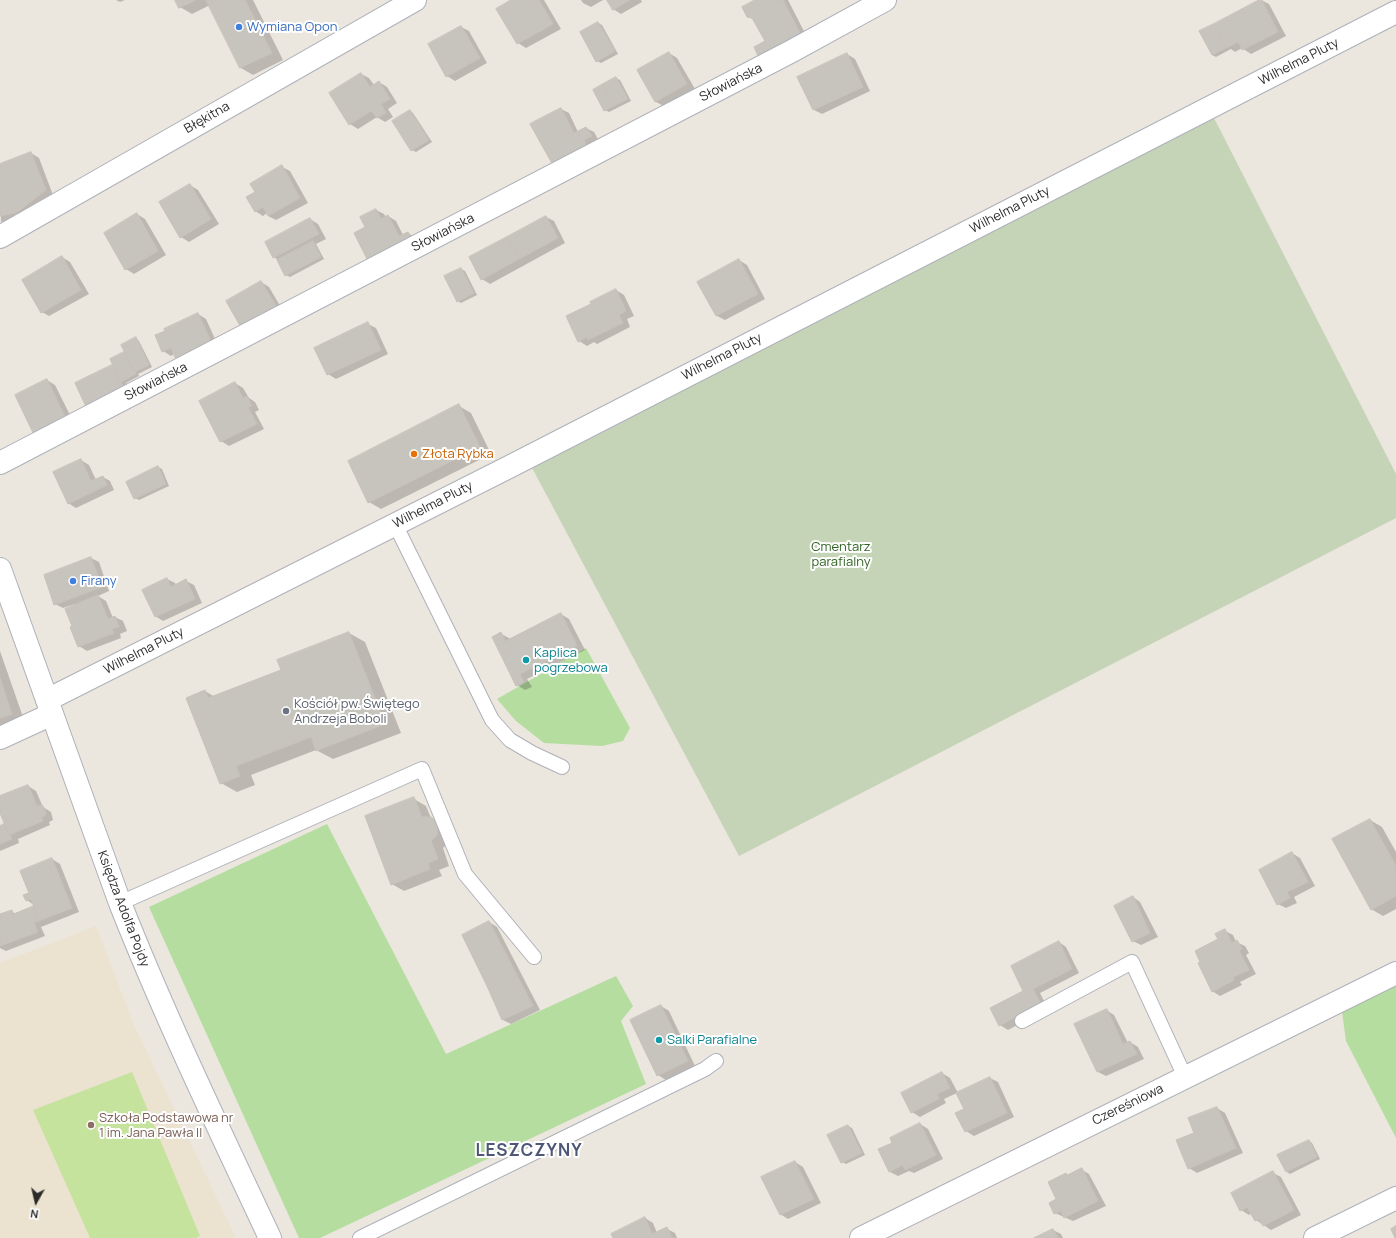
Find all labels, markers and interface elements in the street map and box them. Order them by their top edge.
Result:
place label: Wymiana Opon [247,19,337,35]
marker: Wymiana Opon [234,22,244,32]
street label: Wilhelma Pluty [1256,35,1342,89]
street label: Słowiańska [697,60,765,106]
street label: Błękitna [182,99,232,137]
street label: Wilhelma Pluty [967,183,1053,237]
street label: Słowiańska [409,210,477,256]
street label: Wilhelma Pluty [679,330,765,384]
street label: Słowiańska [122,359,190,405]
place label: Złota Rybka [422,446,494,462]
marker: Złota Rybka [409,449,419,459]
street label: Wilhelma Pluty [390,478,476,532]
park label: Cmentarz parafialny [811,539,871,570]
place label: Firany [81,573,117,589]
marker: Firany [68,576,78,586]
street label: Wilhelma Pluty [101,624,187,678]
place label: Kaplica pogrzebowa [534,645,608,676]
marker: Kaplica pogrzebowa [521,655,531,665]
place label: Kościół pw. Świętego Andrzeja Boboli [294,696,420,727]
marker: Kościół pw. Świętego Andrzeja Boboli [281,706,291,716]
street label: Księdza Adolfa Pojdy [94,849,152,969]
place label: Salki Parafialne [667,1032,757,1048]
marker: Salki Parafialne [654,1035,664,1045]
street label: Czereśniowa [1090,1081,1166,1129]
place label: Szkoła Podstawowa nr 1 im. Jana Pawła II [99,1110,234,1141]
marker: Szkoła Podstawowa nr 1 im. Jana Pawła II [86,1120,96,1130]
district label: LESZCZYNY [475,1141,583,1161]
north arrow [16,1182,56,1222]
text: N [29,1206,39,1222]

